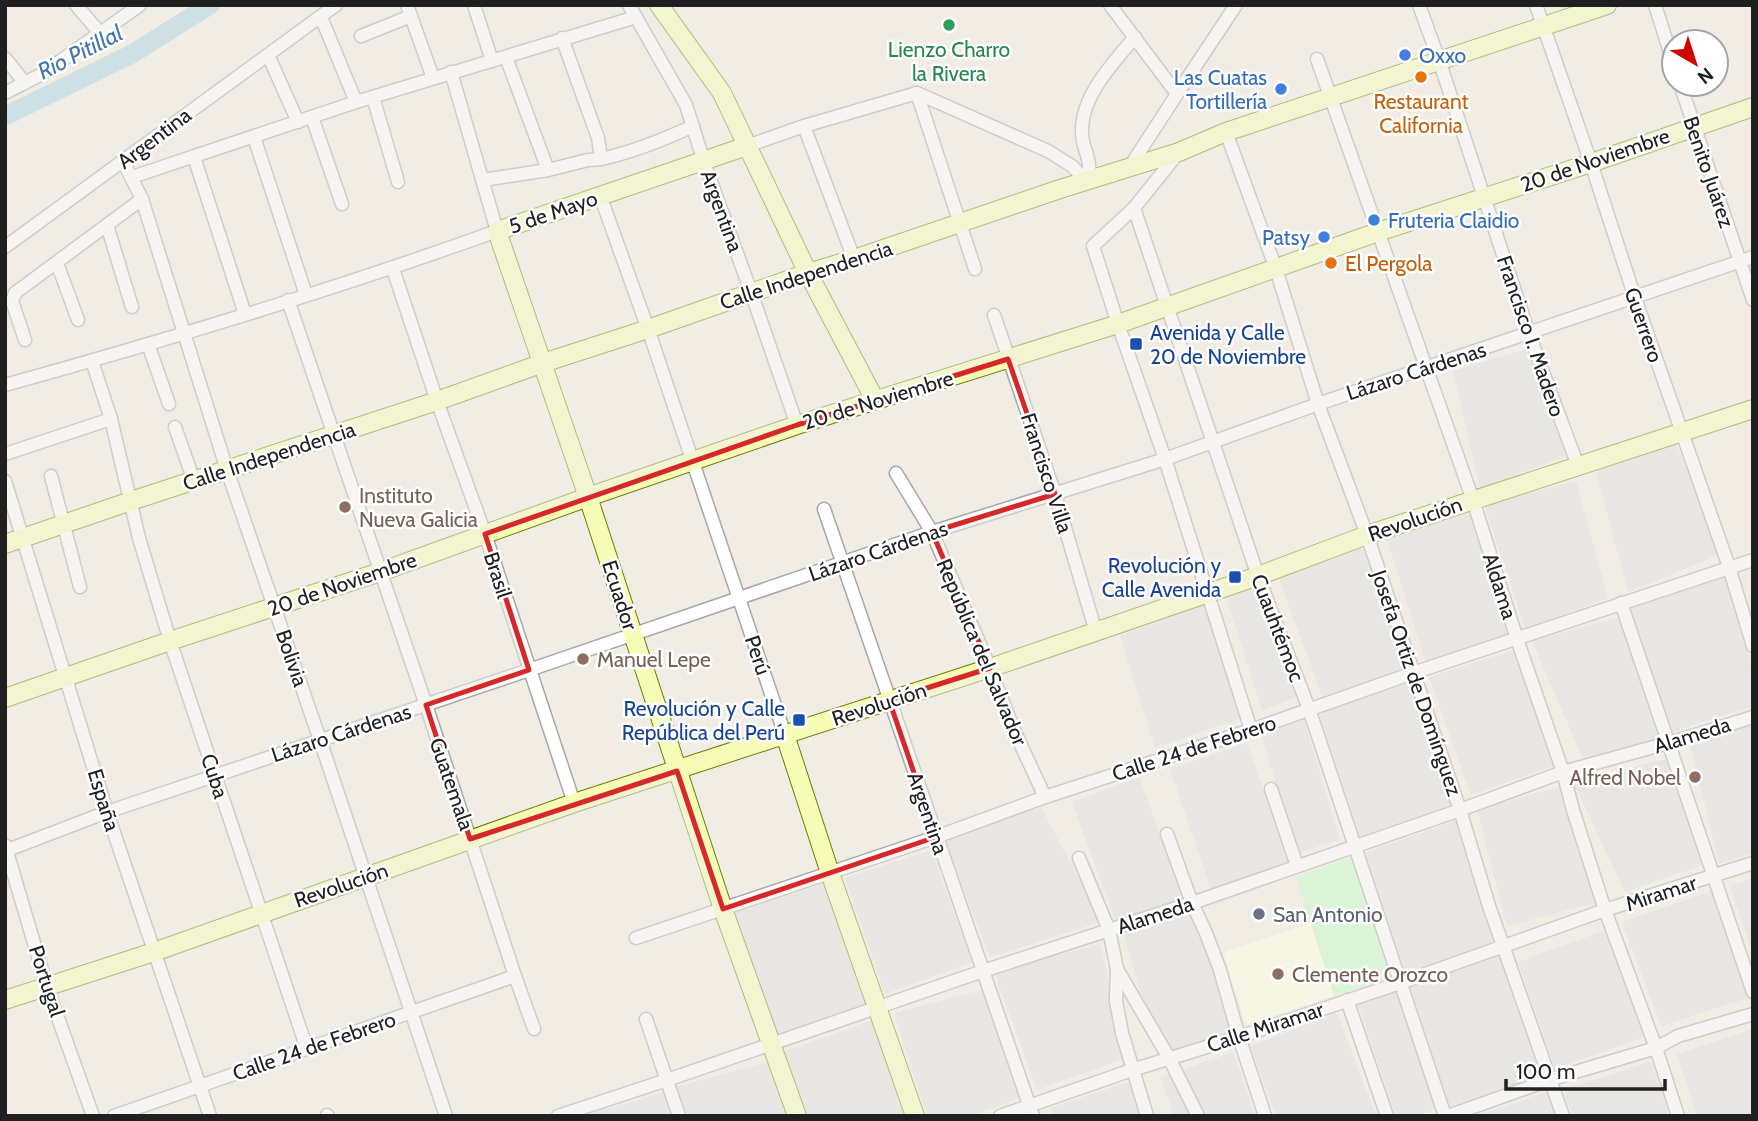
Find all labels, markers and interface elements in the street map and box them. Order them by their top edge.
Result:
marker: Lienzo Charro la Rivera [941,17,957,33]
water label: Rio Pitillal [33,18,128,85]
north arrow [1660,28,1730,98]
place label: Lienzo Charro la Rivera [888,37,1010,86]
place label: Oxxo [1419,43,1466,68]
marker: Oxxo [1397,47,1413,63]
text: N [1693,63,1718,89]
place label: Las Cuatas Tortillería [1174,65,1267,114]
marker: Restaurant California [1413,69,1429,85]
marker: Las Cuatas Tortillería [1273,81,1289,97]
place label: Restaurant California [1373,89,1469,138]
street label: Argentina [112,102,196,174]
street label: Benito Juárez [1678,113,1740,231]
street label: 20 de Noviembre [1517,123,1673,197]
street label: Argentina [696,167,748,255]
street label: 5 de Mayo [506,185,600,239]
place label: Fruteria Claidio [1388,208,1519,233]
marker: Fruteria Claidio [1366,212,1382,228]
place label: Patsy [1262,225,1310,250]
marker: Patsy [1316,229,1332,245]
street label: Calle Independencia [717,235,895,315]
place label: El Pergola [1345,251,1432,276]
street label: Francisco I. Madero [1492,252,1570,420]
marker: El Pergola [1323,255,1339,271]
street label: Guerrero [1620,284,1668,366]
place label: Avenida y Calle 20 de Noviembre [1150,320,1306,369]
marker: Avenida y Calle 20 de Noviembre [1128,336,1144,352]
street label: Lázaro Cárdenas [1343,337,1489,405]
street label: 20 de Noviembre [800,365,957,435]
street label: Francisco Villa [1016,410,1078,536]
street label: Calle Independencia [180,416,358,496]
place label: Instituto Nueva Galicia [359,483,478,532]
street label: Revolución [1365,491,1465,547]
marker: Instituto Nueva Galicia [337,499,353,515]
street label: Lázaro Cárdenas [805,515,951,587]
street label: 20 de Noviembre [264,547,420,621]
street label: Brasil [479,549,517,601]
street label: Aldama [1478,550,1522,622]
place label: Revolución y Calle Avenida [1102,553,1221,602]
street label: República del Salvador [931,555,1033,749]
street label: Ecuador [597,557,643,633]
street label: Josefa Ortiz de Domínguez [1366,566,1467,799]
marker: Revolución y Calle Avenida [1227,569,1243,585]
street label: Cuauhtémoc [1246,571,1310,685]
street label: Bolivia [271,626,313,690]
street label: Perú [740,632,776,678]
place label: Manuel Lepe [597,647,711,672]
marker: Manuel Lepe [575,651,591,667]
street label: Revolución [829,677,929,731]
place label: Revolución y Calle República del Perú [622,696,785,745]
street label: Lázaro Cárdenas [268,699,414,767]
street label: Calle 24 de Febrero [1109,710,1279,786]
marker: Revolución y Calle República del Perú [791,712,807,728]
street label: Alameda [1651,712,1733,758]
street label: Guatemala [425,734,479,834]
street label: Cuba [196,751,234,801]
place label: Alfred Nobel [1569,765,1681,790]
street label: España [83,766,125,834]
street label: Argentina [902,768,954,858]
marker: Alfred Nobel [1687,769,1703,785]
street label: Revolución [291,857,391,913]
street label: Miramar [1622,870,1700,916]
street label: Alameda [1114,891,1196,939]
place label: San Antonio [1273,902,1383,927]
marker: San Antonio [1251,906,1267,922]
street label: Portugal [24,942,70,1020]
place label: Clemente Orozco [1292,962,1448,987]
marker: Clemente Orozco [1270,966,1286,982]
street label: Calle Miramar [1203,996,1327,1058]
street label: Calle 24 de Febrero [229,1006,399,1086]
scale bar [1506,1048,1665,1092]
text: 100 m [1516,1059,1575,1084]

